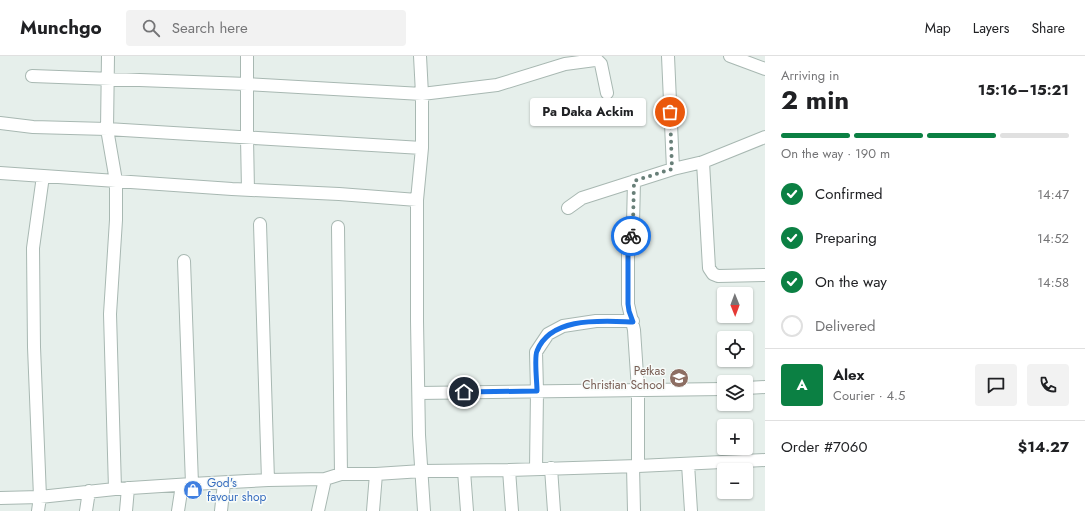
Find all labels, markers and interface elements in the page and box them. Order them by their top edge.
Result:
search box [126,10,406,46]
text: Munchgo [20,14,102,41]
icon: search [140,17,162,39]
text: Search here [172,17,248,39]
text: Map [925,18,951,38]
text: Layers [973,18,1009,38]
text: Share [1031,18,1065,38]
text: Arriving in [781,66,839,85]
text: 15:16–15:21 [978,79,1069,101]
text: 2 min [781,81,849,119]
pin [653,95,687,129]
callout: Pa Daka Ackim [530,98,646,126]
icon: bag [659,101,681,123]
text: Pa Daka Ackim [542,102,634,121]
text: On the way · 190 m [781,144,890,163]
icon: check [781,183,803,205]
text: Confirmed [815,183,883,205]
text: 14:47 [1037,185,1069,204]
courier [611,216,651,256]
icon: bike [620,225,642,247]
icon: check [781,227,803,249]
text: Preparing [815,227,877,249]
text: 14:52 [1037,229,1069,248]
icon: check [781,271,803,293]
text: On the way [815,271,887,293]
text: 14:58 [1037,273,1069,292]
north arrow [717,287,753,323]
map controls [717,287,753,499]
text: Delivered [815,315,876,337]
button: locate [717,331,753,367]
place label: Petkas Christian School [582,362,665,394]
text: Alex [833,364,864,386]
button: chat [975,364,1017,406]
button: phone [1027,364,1069,406]
school or university icon: Petkas Christian School [668,367,690,389]
text: A [796,374,808,396]
pin [447,375,481,409]
button: layers [717,375,753,411]
icon: home [453,381,475,403]
text: Courier · 4.5 [833,386,905,405]
button: + [717,419,753,455]
text: Order #7060 [781,436,868,458]
text: $14.27 [1018,436,1069,458]
button: − [717,463,753,499]
place label: God's favour shop [207,474,267,506]
shop icon: God's favour shop [182,479,204,501]

